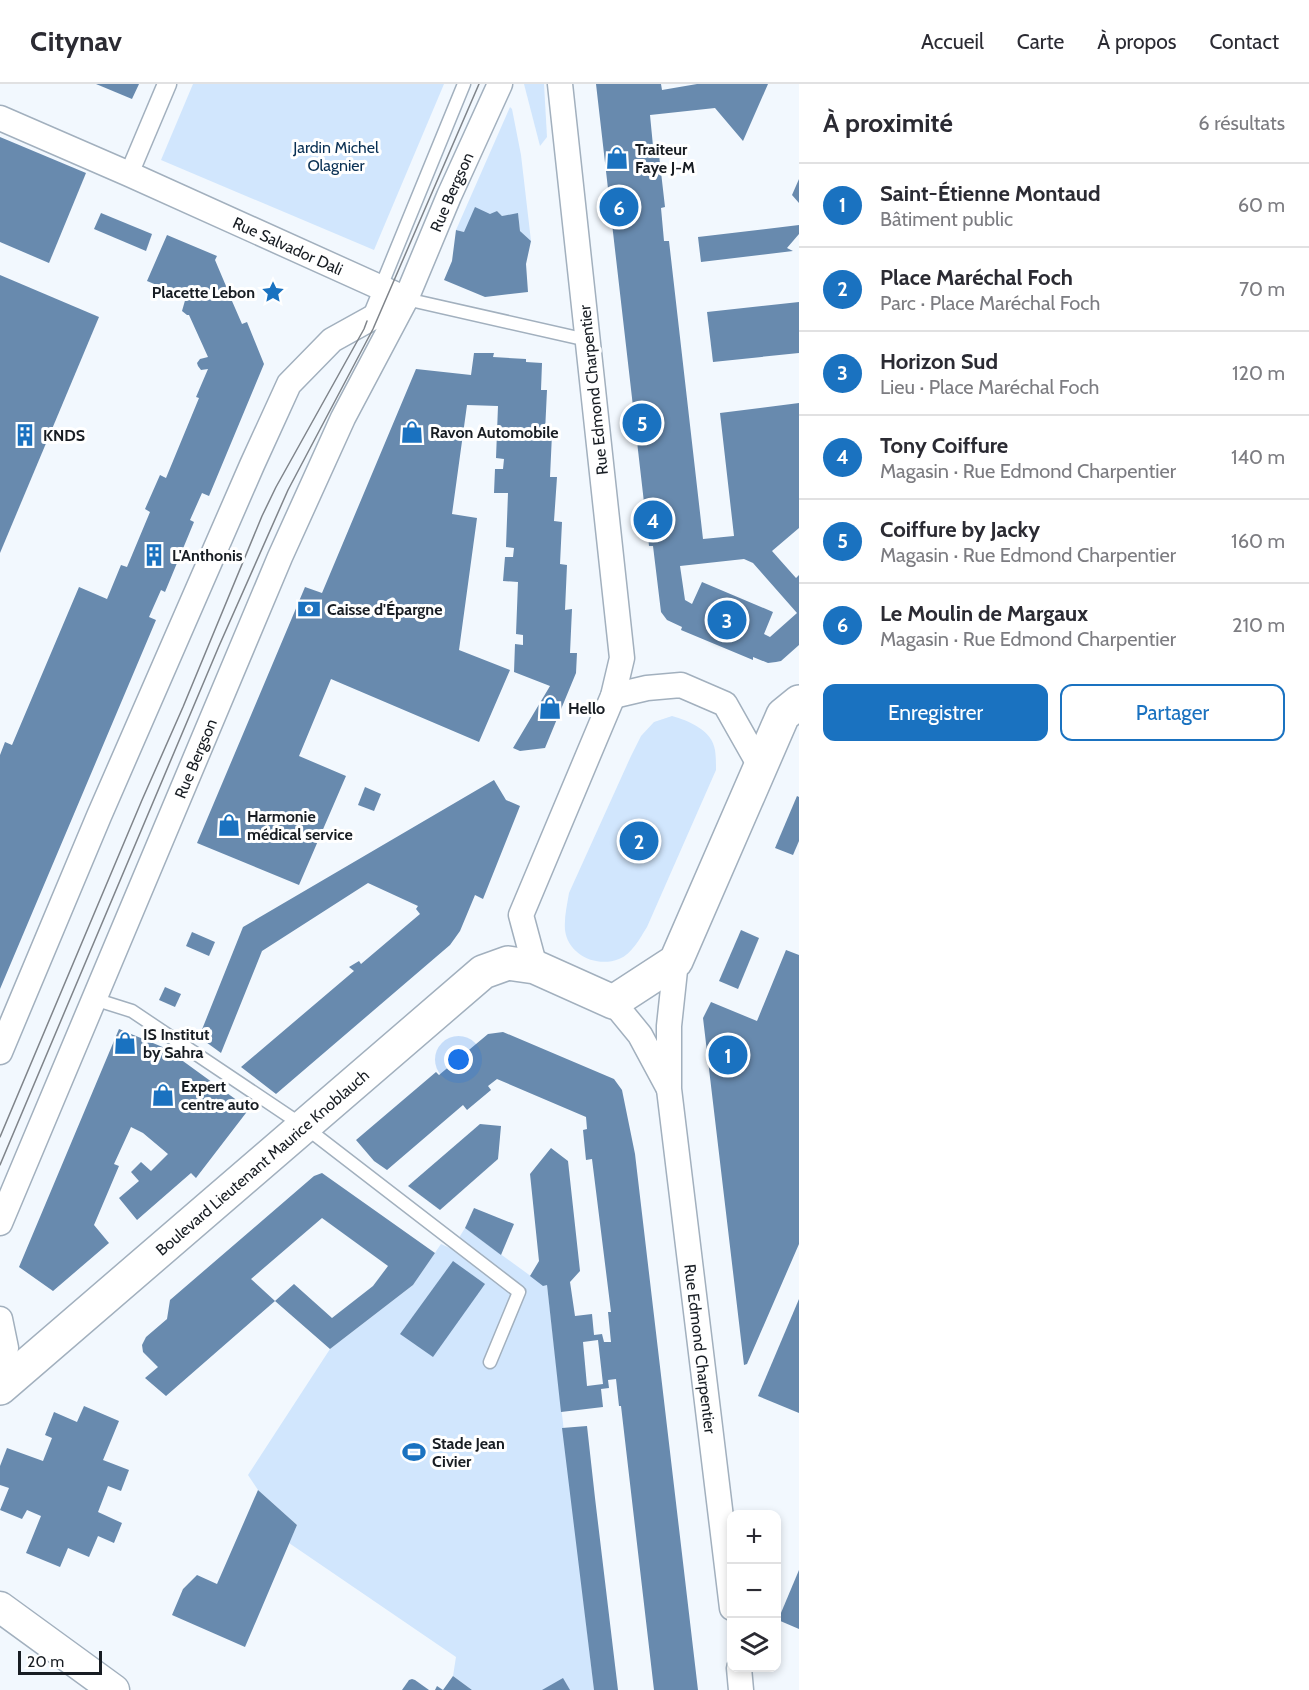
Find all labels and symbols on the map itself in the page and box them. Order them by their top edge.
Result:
park label: Jardin Michel Olagnier [292,138,379,175]
place label: Traiteur Faye J-M [635,140,695,177]
shop icon: Traiteur Faye J-M [604,145,630,171]
street label: Rue Bergson [426,149,478,235]
pin: 6 [600,184,638,230]
street label: Rue Salvador Dali [230,213,346,279]
place icon: Placette Lebon [260,279,286,305]
place label: Placette Lebon [152,283,255,302]
street label: Rue Edmond Charpentier [575,303,612,476]
pin: 5 [622,400,662,446]
shop icon: Ravon Automobile [399,419,425,445]
building icon: KNDS [12,422,38,448]
place label: Ravon Automobile [430,423,559,442]
place label: KNDS [43,426,85,445]
pin: 4 [634,498,672,542]
building icon: L'Anthonis [141,542,167,568]
place label: L'Anthonis [172,546,243,565]
bank icon: Caisse d'Épargne [296,596,322,622]
pin: 3 [708,598,746,642]
place label: Caisse d'Épargne [327,600,442,619]
shop icon: Hello [537,695,563,721]
place label: Hello [568,699,605,718]
street label: Rue Bergson [171,716,221,801]
place label: Harmonie médical service [247,807,353,844]
shop icon: Harmonie médical service [216,812,242,838]
pin: 2 [620,818,658,864]
place label: IS Institut by Sahra [143,1025,210,1062]
shop icon: IS Institut by Sahra [112,1030,138,1056]
pin: 1 [708,1032,748,1078]
your location [444,1045,473,1074]
street label: Boulevard Lieutenant Maurice Knoblauch [152,1066,373,1260]
place label: Expert centre auto [181,1077,259,1114]
shop icon: Expert centre auto [150,1082,176,1108]
street label: Rue Edmond Charpentier [680,1263,720,1436]
place label: Stade Jean Civier [432,1434,505,1471]
sports icon: Stade Jean Civier [401,1439,427,1465]
scale bar [18,1648,102,1676]

